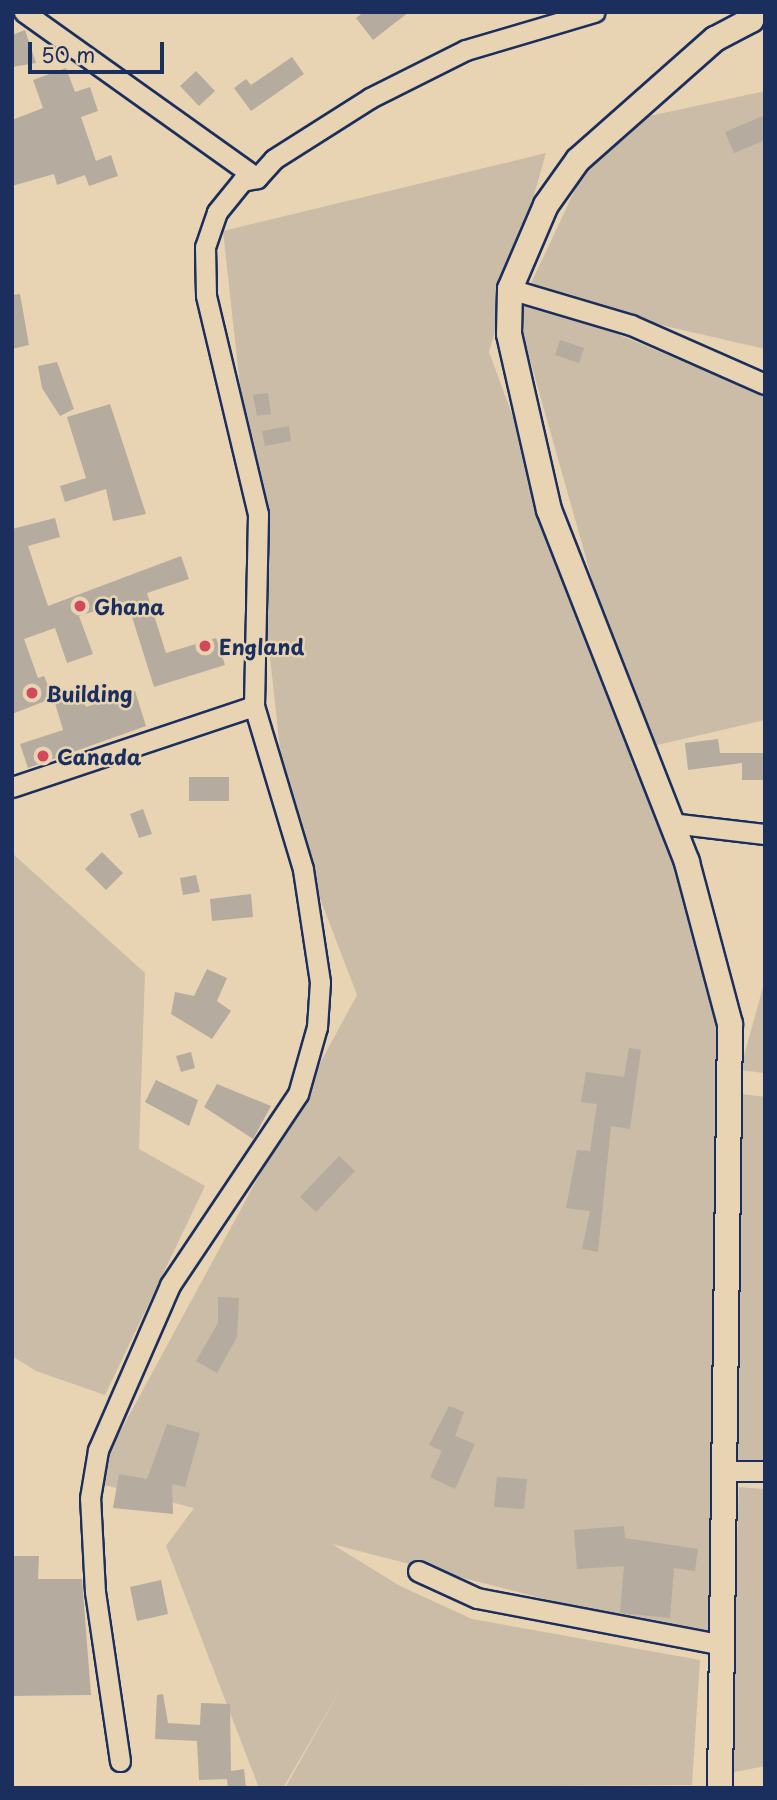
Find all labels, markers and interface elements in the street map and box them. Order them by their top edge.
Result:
scale bar [32,28,168,72]
text: 50 m [41,38,95,70]
place label: Ghana [94,593,165,619]
marker: Ghana [72,598,88,614]
place label: England [219,633,304,659]
marker: England [197,638,213,654]
place label: Building [46,680,133,706]
marker: Building [24,685,40,701]
place label: Canada [57,743,141,769]
marker: Canada [35,748,51,764]

